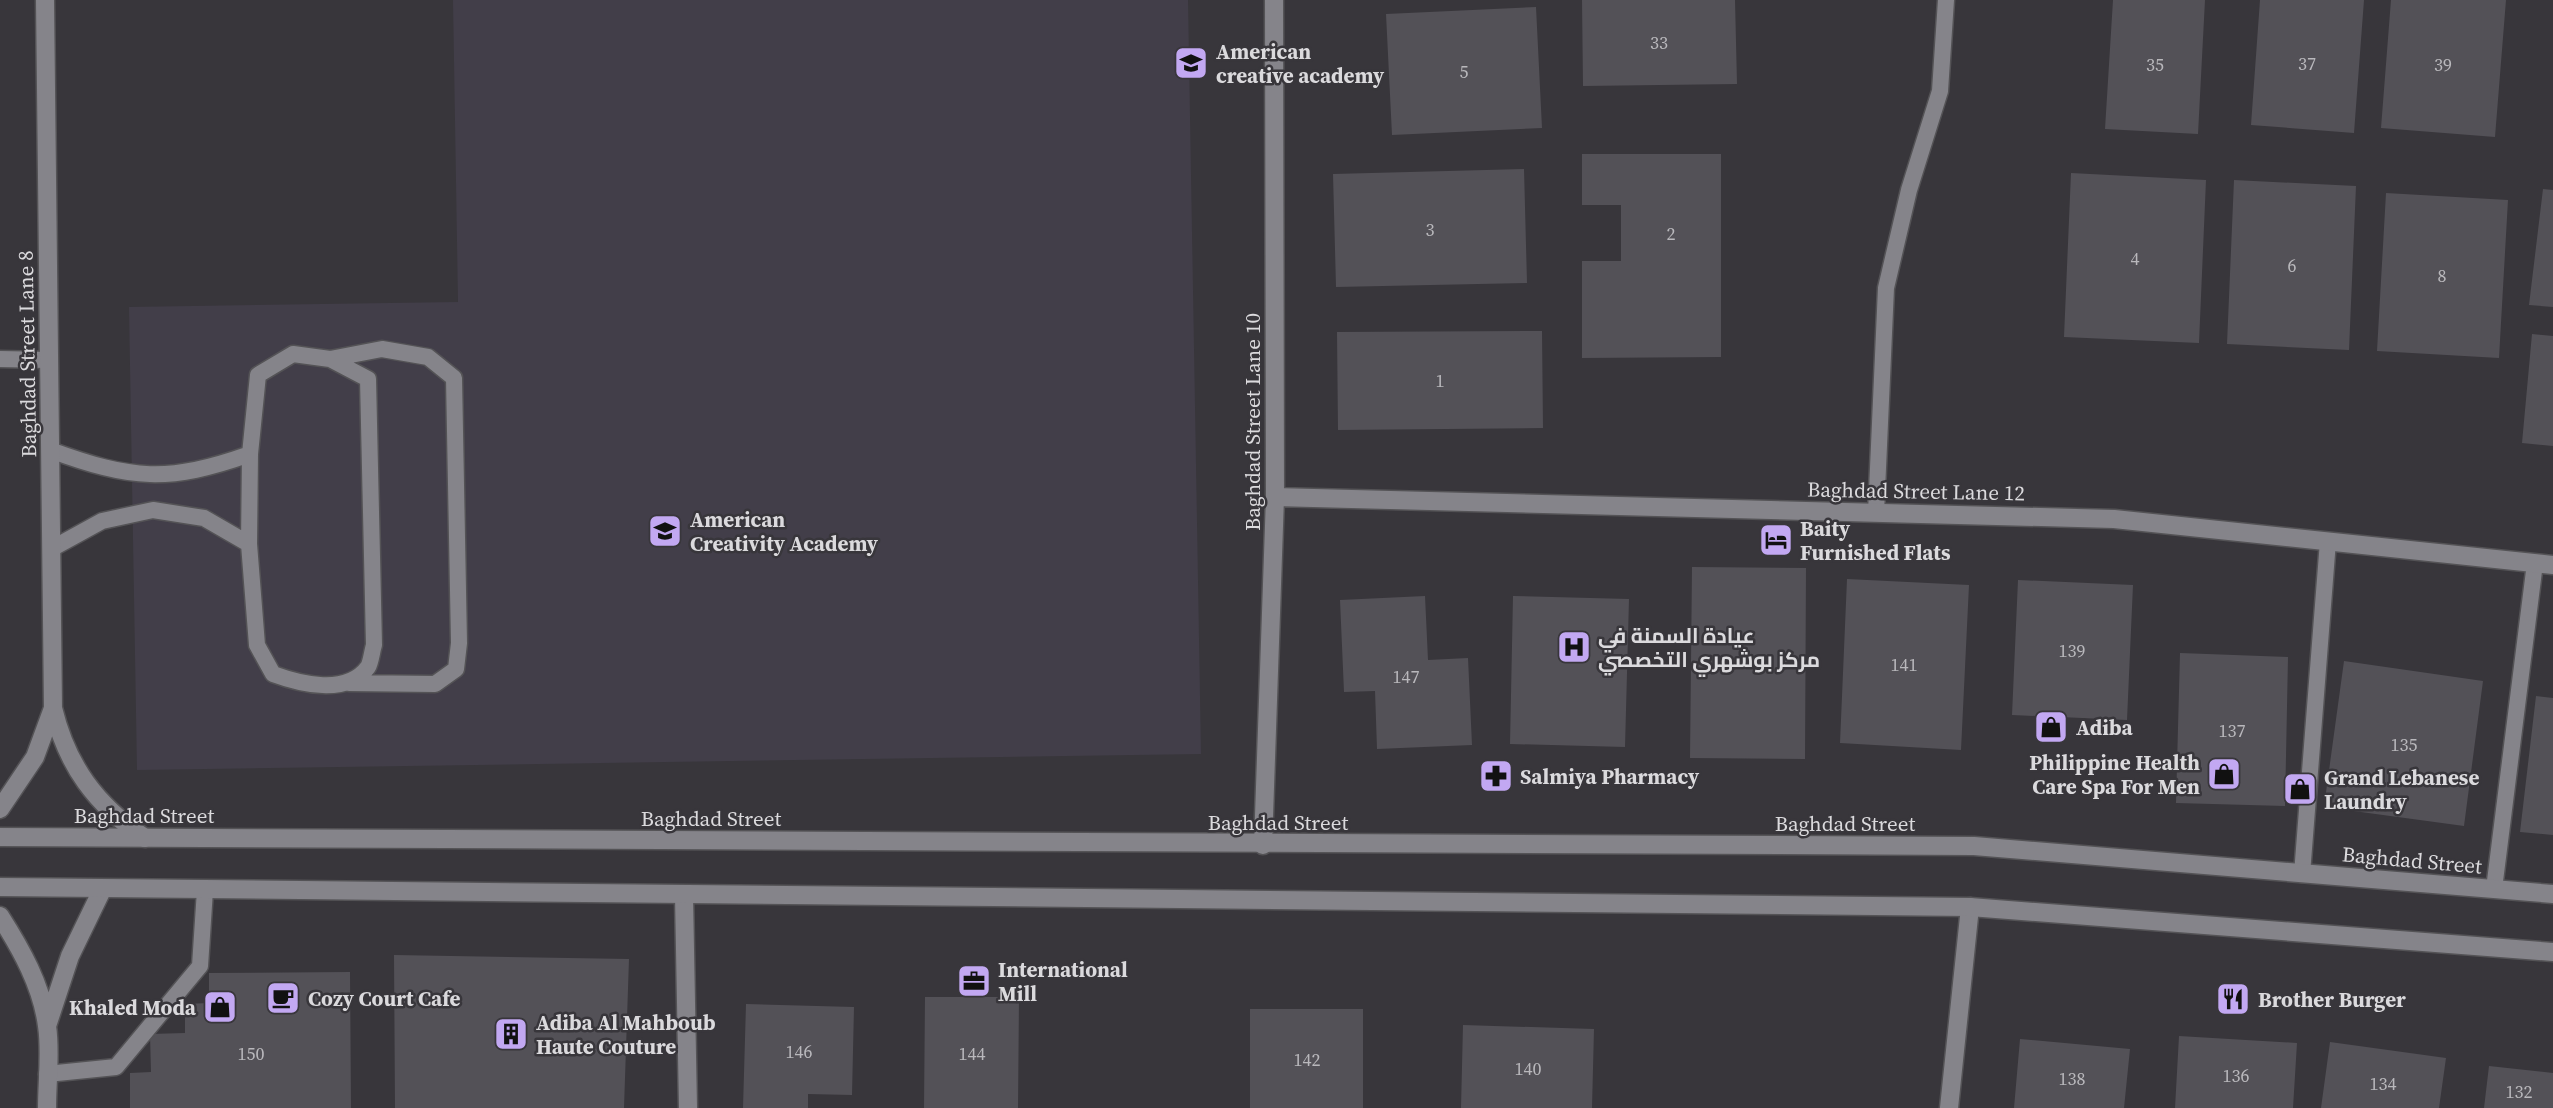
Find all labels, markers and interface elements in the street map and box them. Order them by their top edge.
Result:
house number: 33 [1650,30,1668,55]
place label: American creative academy [1216,37,1385,90]
school or university icon: American creative academy [1172,44,1210,82]
house number: 37 [2298,51,2316,76]
house number: 35 [2146,52,2164,77]
house number: 39 [2434,52,2452,77]
house number: 5 [1460,59,1469,84]
house number: 3 [1426,217,1435,242]
house number: 2 [1667,221,1676,246]
house number: 4 [2131,246,2140,271]
street label: Baghdad Street Lane 8 [11,250,43,458]
house number: 6 [2288,253,2297,278]
house number: 8 [2438,263,2447,288]
street label: Baghdad Street Lane 10 [1238,313,1267,531]
house number: 1 [1436,368,1445,393]
street label: Baghdad Street Lane 12 [1807,475,2025,507]
place label: American Creativity Academy [690,505,879,558]
school or university icon: American Creativity Academy [646,512,684,550]
place label: Baity Furnished Flats [1800,514,1951,567]
hotel icon: Baity Furnished Flats [1757,521,1795,559]
place label: عيادة السمنة في مركز بوشهري التخصصي [1598,621,1820,677]
hospital icon: عيادة السمنة في مركز بوشهري التخصصي [1555,628,1593,666]
house number: 139 [2059,638,2086,663]
house number: 141 [1891,652,1918,677]
house number: 147 [1393,664,1420,689]
shop icon: Adiba [2032,708,2070,746]
place label: Adiba [2076,713,2134,742]
house number: 137 [2219,718,2246,743]
house number: 135 [2391,732,2418,757]
place label: Philippine Health Care Spa For Men [2029,748,2200,801]
shop icon: Philippine Health Care Spa For Men [2205,755,2243,793]
pharmacy icon: Salmiya Pharmacy [1477,757,1515,795]
place label: Salmiya Pharmacy [1520,762,1700,791]
place label: Grand Lebanese Laundry [2324,763,2479,816]
shop icon: Grand Lebanese Laundry [2281,770,2319,808]
street label: Baghdad Street [74,801,214,830]
street label: Baghdad Street [641,804,781,833]
street label: Baghdad Street [1208,808,1348,837]
street label: Baghdad Street [1775,809,1915,838]
street label: Baghdad Street [2341,839,2483,881]
place label: International Mill [998,955,1128,1008]
office icon: International Mill [955,962,993,1000]
cafe icon: Cozy Court Cafe [264,979,302,1017]
restaurant icon: Brother Burger [2214,980,2252,1018]
place label: Cozy Court Cafe [308,984,461,1013]
place label: Brother Burger [2258,985,2406,1014]
shop icon: Khaled Moda [201,988,239,1026]
place label: Khaled Moda [69,993,197,1022]
place label: Adiba Al Mahboub Haute Couture [536,1008,716,1061]
building icon: Adiba Al Mahboub Haute Couture [492,1015,530,1053]
house number: 146 [786,1039,813,1064]
house number: 150 [238,1041,265,1066]
house number: 144 [959,1041,986,1066]
house number: 142 [1294,1047,1321,1072]
house number: 140 [1515,1056,1542,1081]
house number: 136 [2223,1063,2250,1088]
house number: 138 [2059,1066,2086,1091]
house number: 134 [2370,1071,2397,1096]
house number: 132 [2506,1079,2533,1104]

